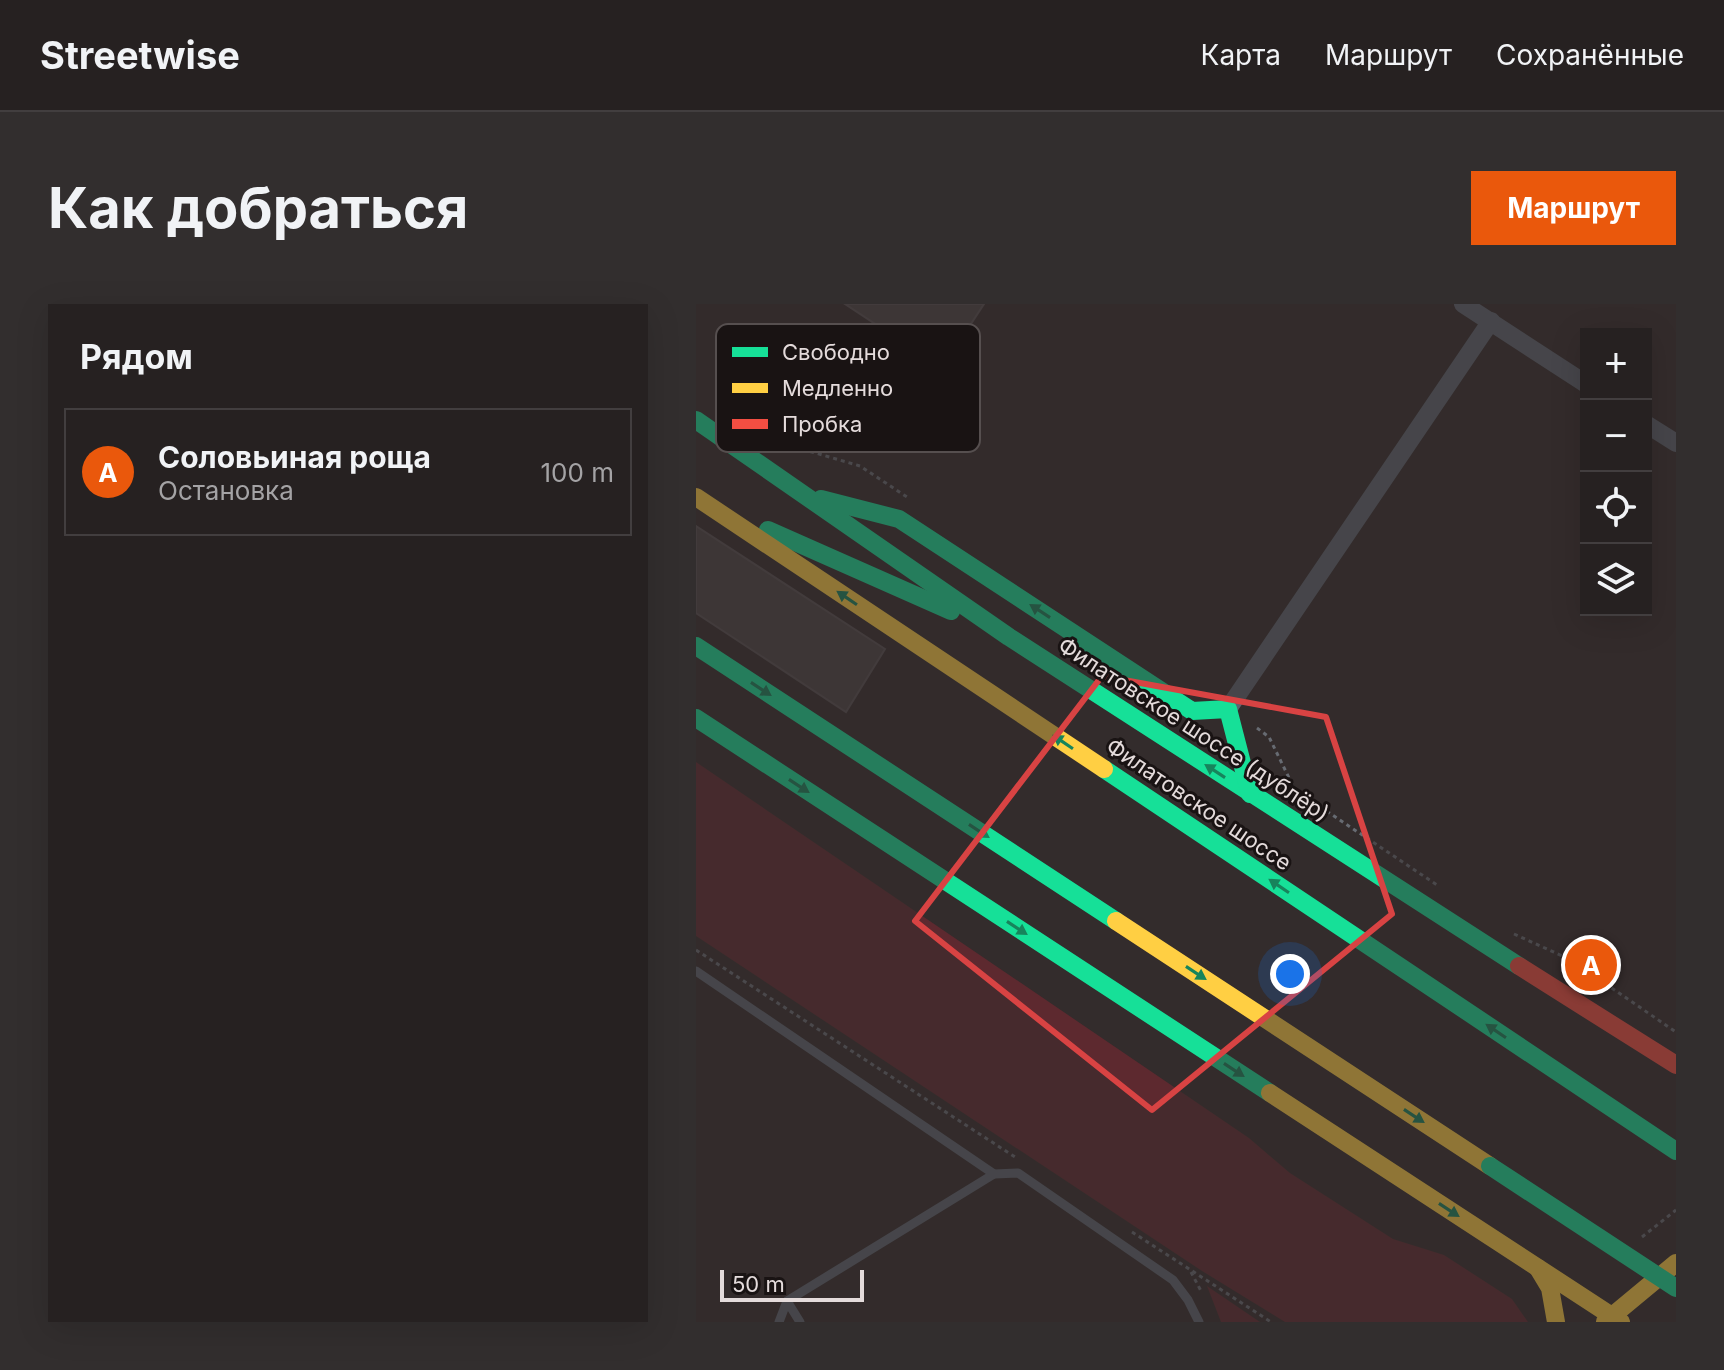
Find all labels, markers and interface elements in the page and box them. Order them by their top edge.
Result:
text: Streetwise [40,32,240,78]
text: Карта [1201,38,1281,72]
text: Маршрут [1325,38,1452,72]
text: Сохранённые [1496,38,1684,72]
button: Маршрут [1471,171,1676,245]
text: Как добраться [48,174,468,242]
legend [716,324,980,452]
map controls [1580,328,1652,616]
button: + [1580,328,1652,400]
text: Рядом [80,336,193,377]
text: Свободно [782,339,890,365]
text: Медленно [782,375,893,401]
button: − [1580,400,1652,472]
text: Пробка [782,411,862,437]
text: Соловьиная роща [158,439,431,475]
text: A [98,457,118,488]
text: 100 m [541,457,614,488]
button: locate [1580,472,1652,544]
text: Остановка [158,475,294,506]
button: layers [1580,544,1652,616]
one-way arrow [836,591,858,605]
one-way arrow [1029,604,1050,619]
street label: Филатовское шоссе (дублёр) [1054,632,1334,826]
one-way arrow [751,681,772,696]
street label: Филатовское шоссе [1102,732,1296,876]
one-way arrow [1052,735,1074,750]
one-way arrow [1204,765,1226,779]
one-way arrow [789,778,810,793]
one-way arrow [968,823,990,838]
one-way arrow [1269,879,1290,894]
one-way arrow [1006,920,1028,935]
pin: A [1565,935,1617,995]
your location [1270,954,1310,994]
one-way arrow [1186,966,1207,981]
one-way arrow [1485,1023,1506,1038]
one-way arrow [1224,1063,1245,1078]
one-way arrow [1403,1108,1425,1122]
one-way arrow [1438,1203,1460,1217]
scale bar [720,1266,864,1302]
text: 50 m [732,1271,785,1297]

